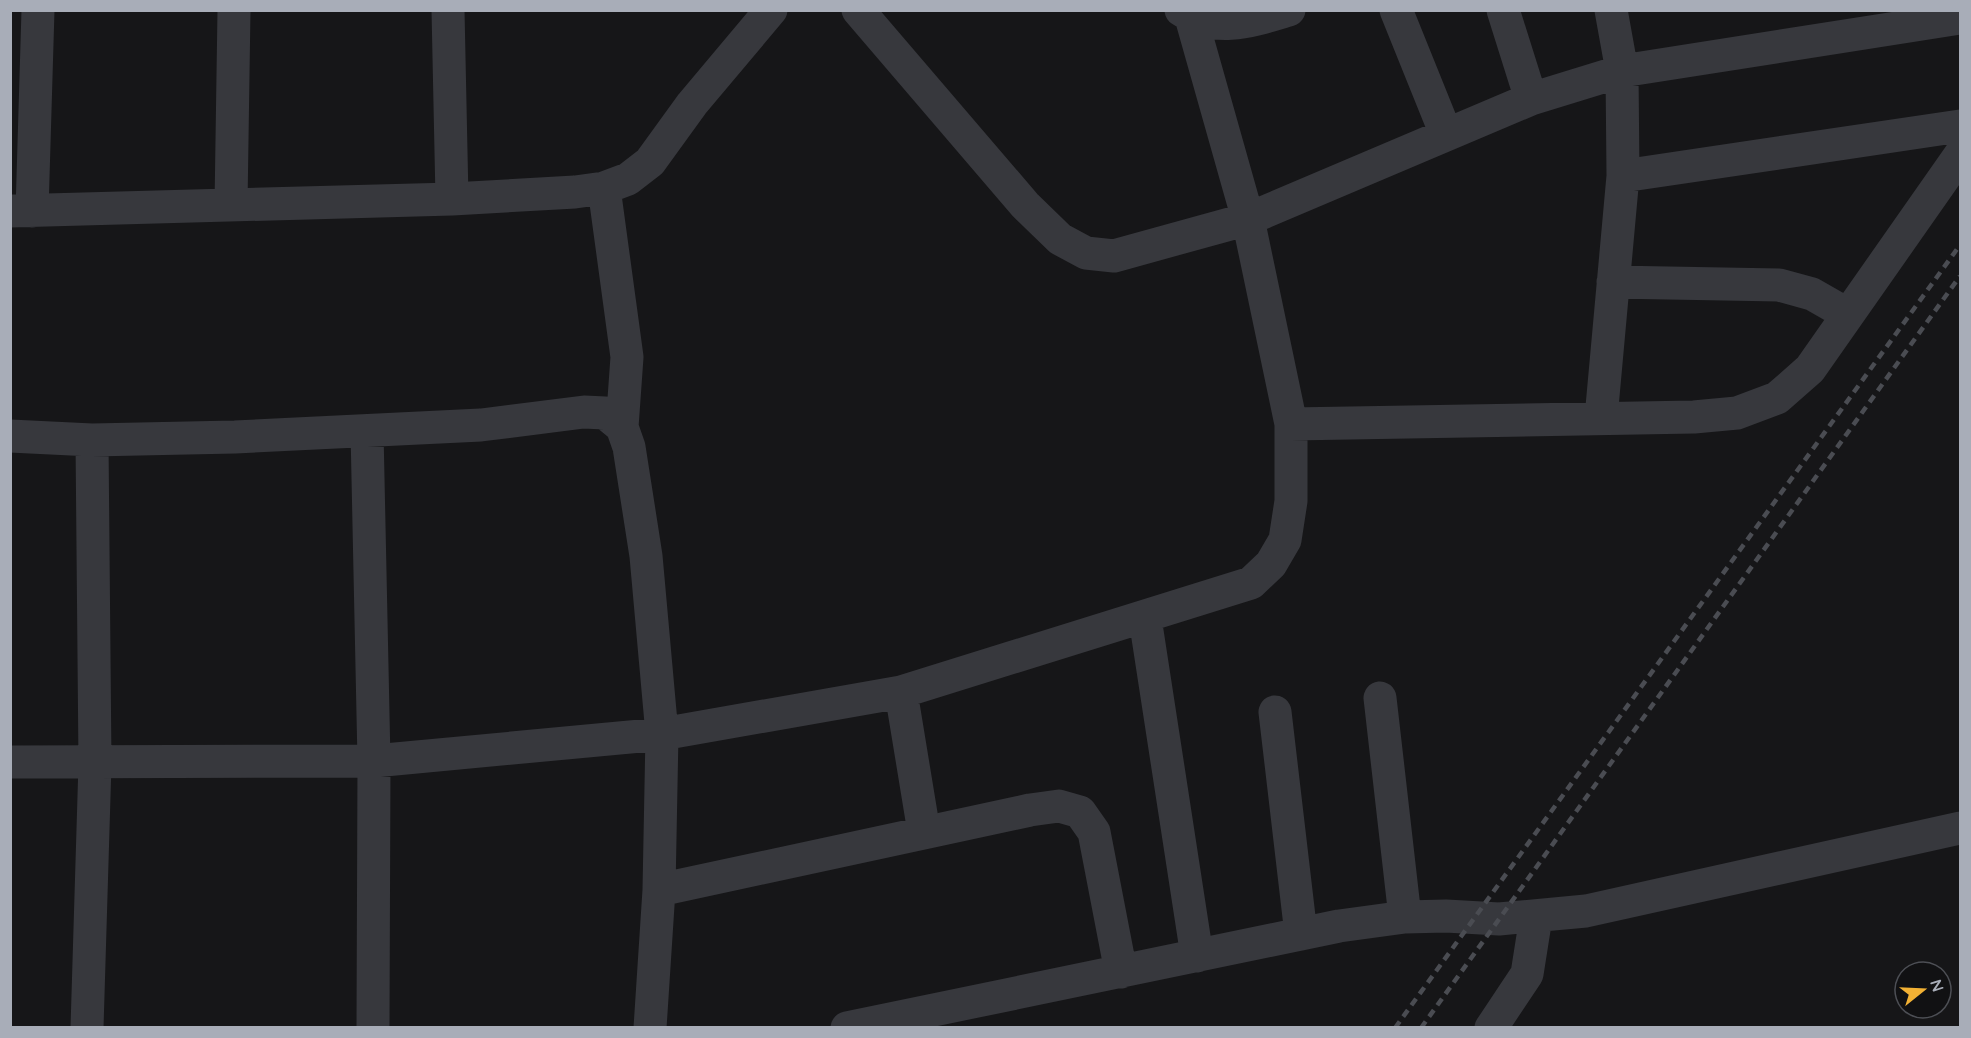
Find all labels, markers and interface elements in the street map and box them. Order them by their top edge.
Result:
north arrow [1893,960,1953,1020]
text: N [1926,977,1949,994]

